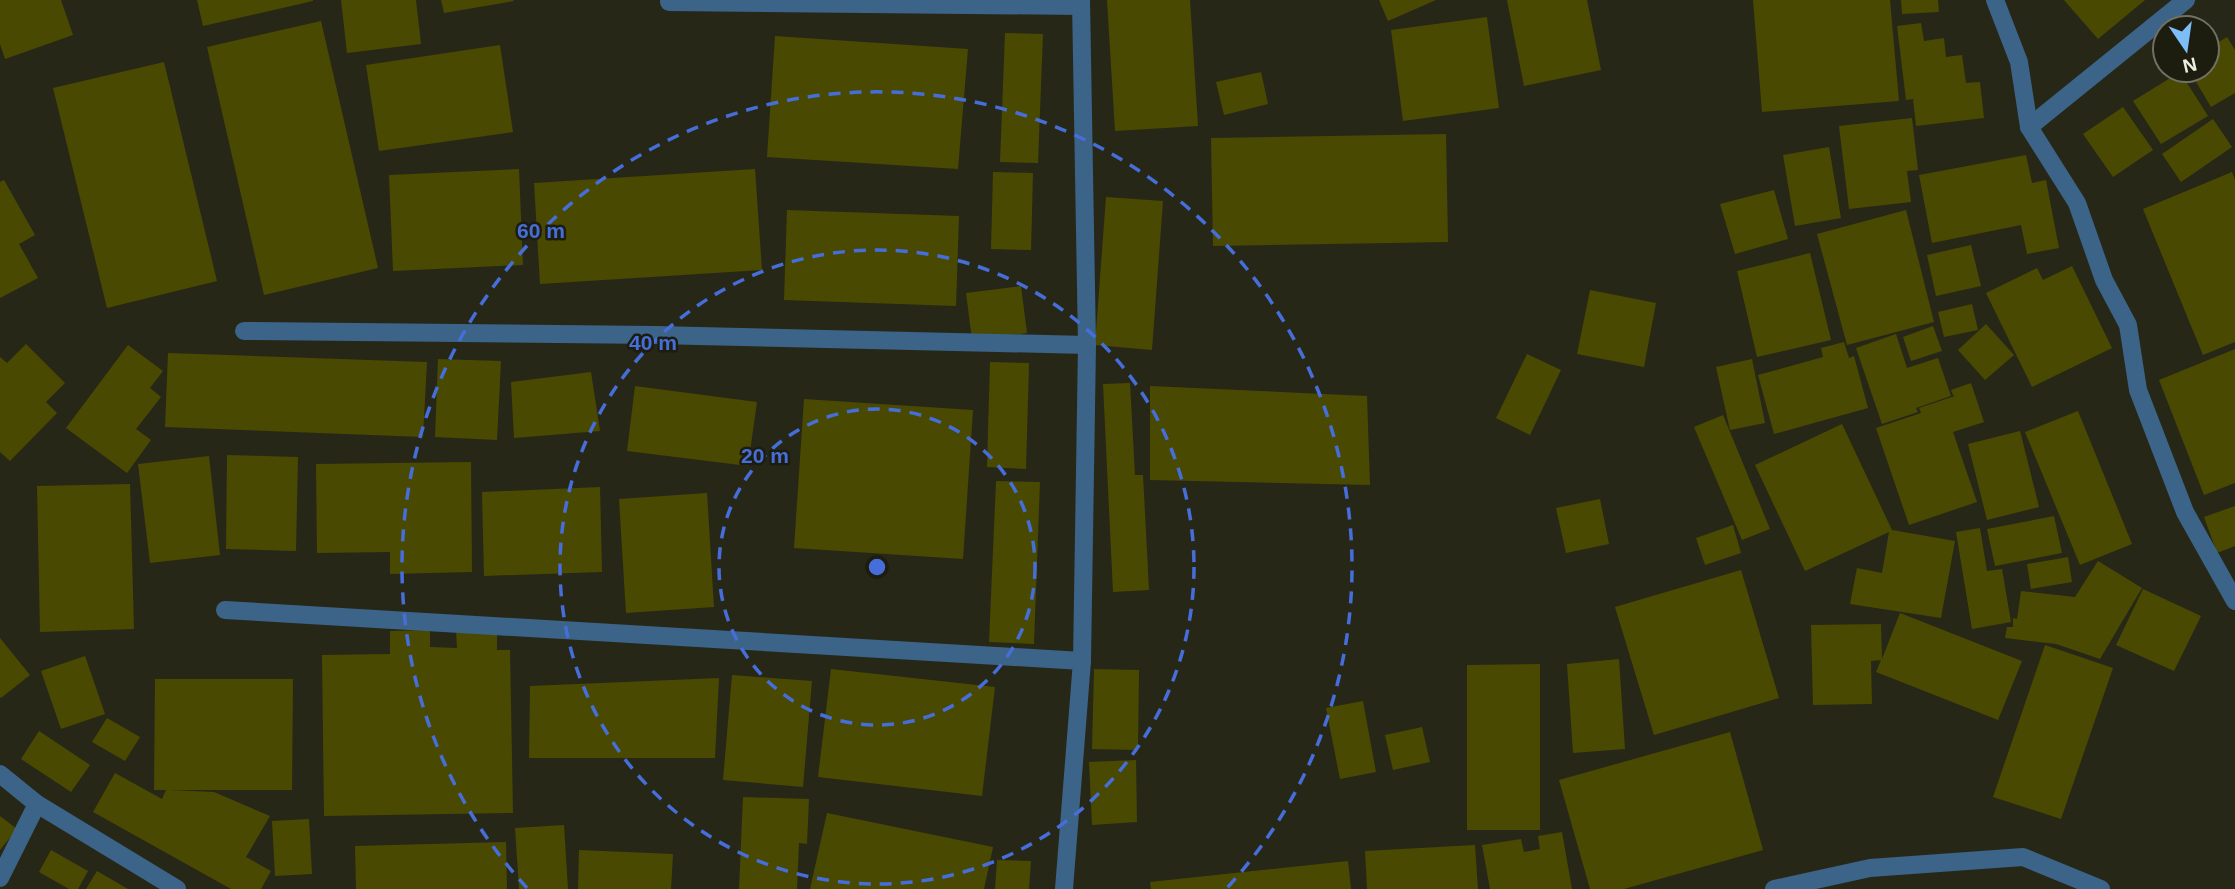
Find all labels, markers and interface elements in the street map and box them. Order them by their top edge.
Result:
north arrow [2151,14,2221,84]
text: N [2181,53,2199,77]
text: 60 m [517,219,565,242]
text: 40 m [629,331,677,354]
text: 20 m [741,444,789,467]
centre of rings [865,555,889,579]

